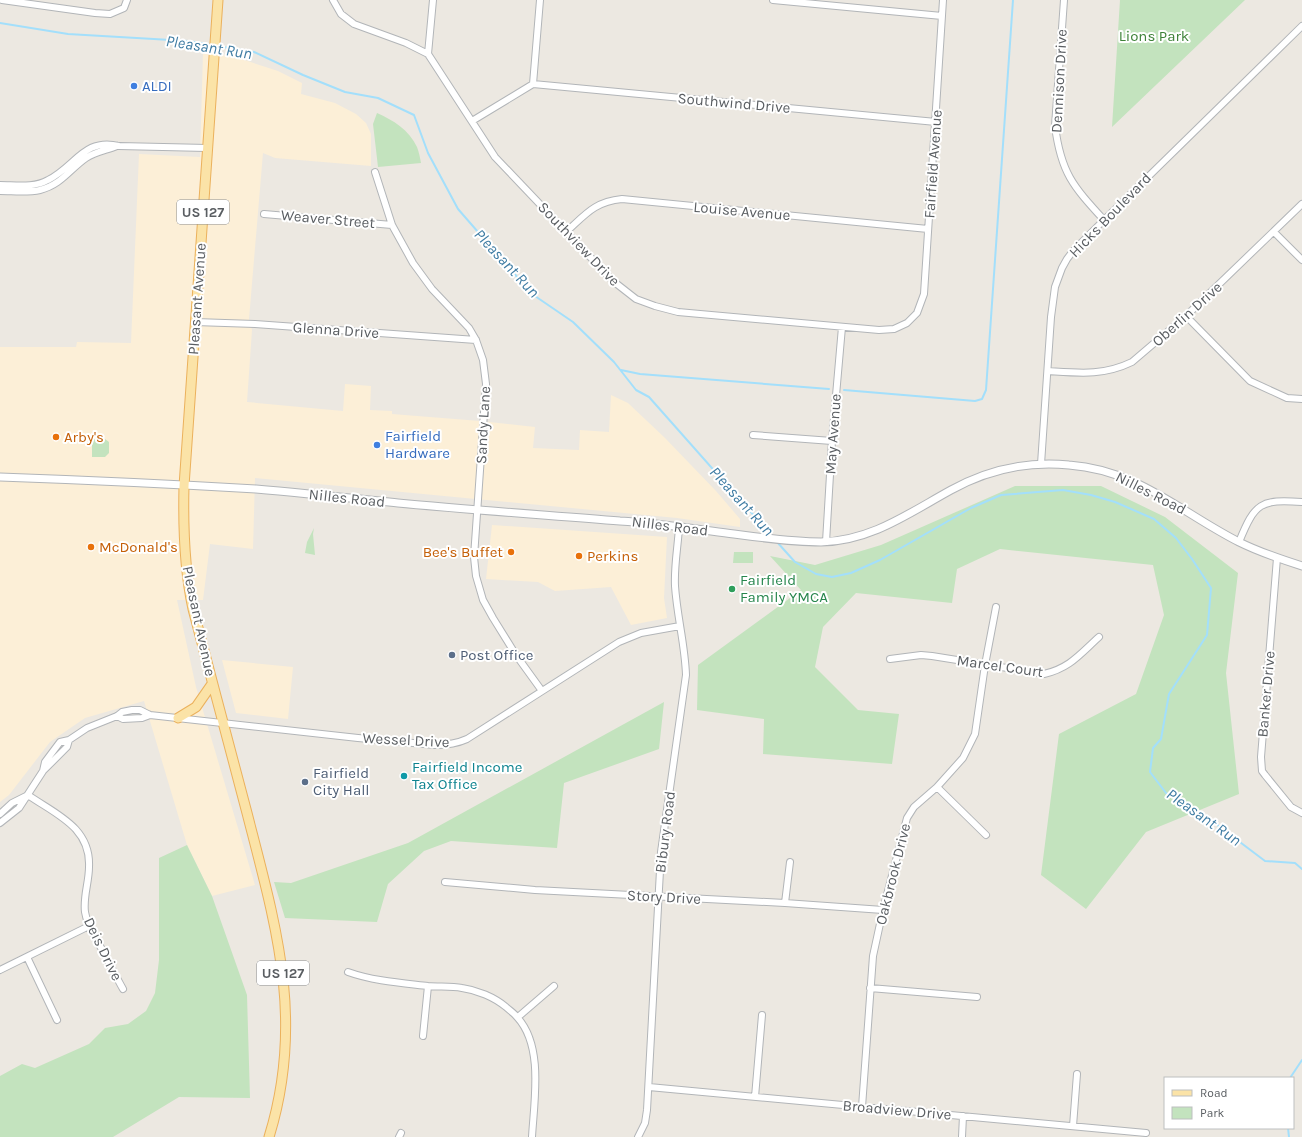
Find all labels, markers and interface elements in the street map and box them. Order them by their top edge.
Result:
park label: Lions Park [1119,27,1189,45]
street label: Dennison Drive [1047,29,1071,133]
water label: Pleasant Run [165,31,253,63]
place label: ALDI [142,77,172,95]
marker: ALDI [129,81,139,91]
street label: Southwind Drive [677,89,791,117]
street label: Fairfield Avenue [920,109,946,219]
street label: Hicks Boulevard [1065,169,1155,261]
street label: Southview Drive [534,198,624,290]
street label: Louise Avenue [693,198,791,224]
road number: US 127 [177,200,229,224]
street label: Weaver Street [280,206,376,232]
water label: Pleasant Run [470,225,544,301]
street label: Pleasant Avenue [184,242,210,356]
street label: Oberlin Drive [1148,278,1226,350]
street label: Glenna Drive [292,318,380,342]
street label: Sandy Lane [472,386,494,464]
street label: May Avenue [821,393,845,475]
place label: Fairfield Hardware [385,427,450,462]
place label: Arby's [64,428,104,446]
marker: Arby's [51,432,61,442]
marker: Fairfield Hardware [372,440,382,450]
water label: Pleasant Run [706,462,778,540]
street label: Nilles Road [1113,468,1189,518]
street label: Nilles Road [308,485,386,511]
street label: Nilles Road [631,512,709,540]
place label: McDonald's [99,538,178,556]
marker: McDonald's [86,542,96,552]
place label: Bee's Buffet [423,543,503,561]
marker: Bee's Buffet [506,547,516,557]
place label: Perkins [587,547,638,565]
marker: Perkins [574,551,584,561]
street label: Pleasant Avenue [179,564,219,678]
place label: Fairfield Family YMCA [740,571,828,606]
marker: Fairfield Family YMCA [727,584,737,594]
place label: Post Office [460,646,533,664]
marker: Post Office [447,650,457,660]
street label: Banker Drive [1253,650,1279,738]
street label: Marcel Court [956,651,1045,681]
street label: Wessel Drive [362,729,450,751]
place label: Fairfield Income Tax Office [412,758,523,793]
place label: Fairfield City Hall [313,764,370,799]
marker: Fairfield Income Tax Office [399,771,409,781]
marker: Fairfield City Hall [300,777,310,787]
water label: Pleasant Run [1163,784,1245,850]
street label: Bibury Road [651,790,679,874]
street label: Oakbrook Drive [872,821,914,927]
street label: Story Drive [627,886,701,908]
street label: Deis Drive [80,914,126,984]
road number: US 127 [257,961,309,985]
legend [1164,1077,1294,1129]
text: Road [1200,1086,1228,1100]
street label: Broadview Drive [842,1096,952,1124]
text: Park [1200,1106,1225,1120]

